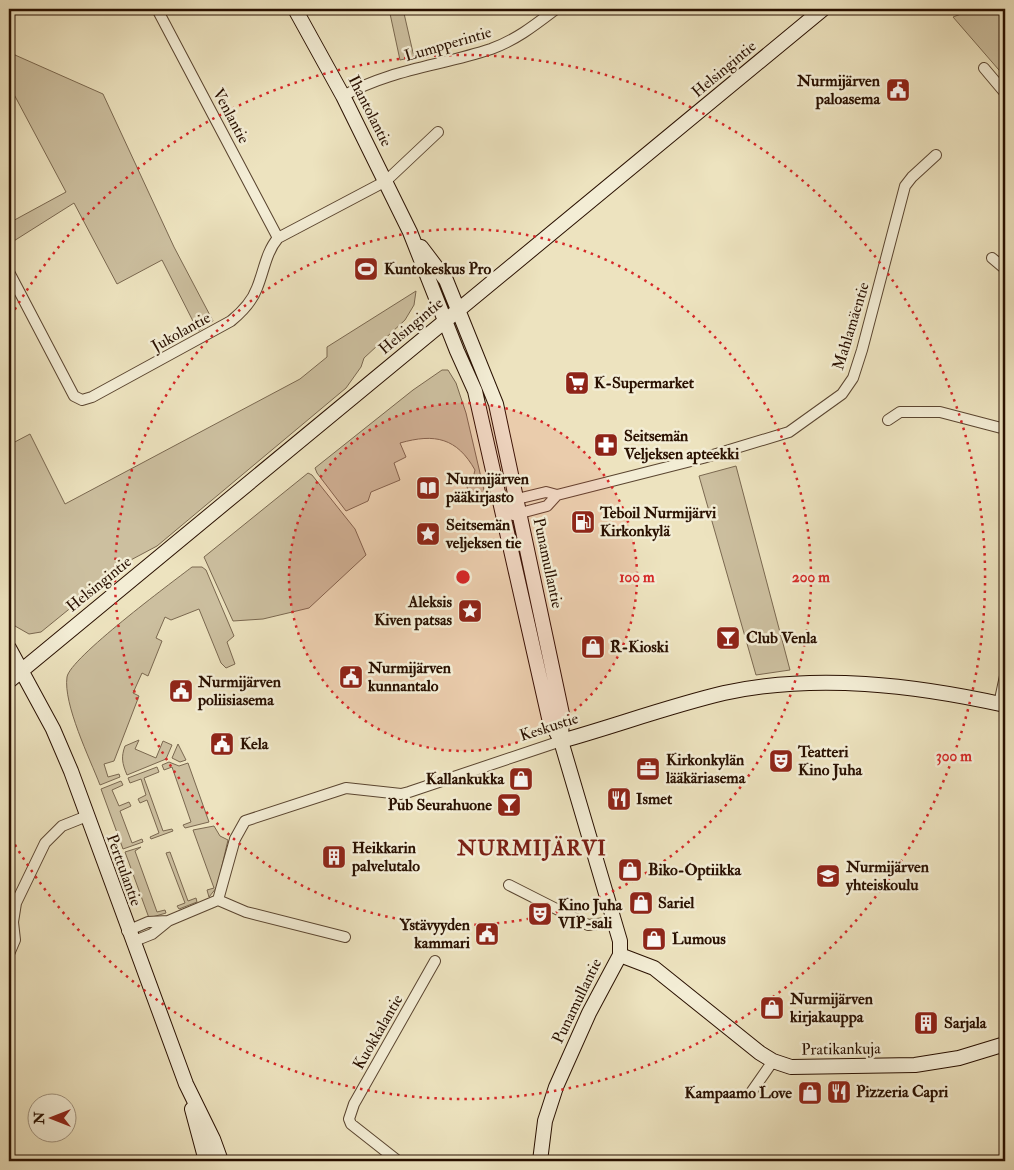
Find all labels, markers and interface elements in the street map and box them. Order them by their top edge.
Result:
street label: Lumpperintie [402,22,494,67]
street label: Helsingintie [688,36,761,102]
place label: Nurmijärven paloasema [796,71,881,110]
street label: Ihantolantie [344,72,397,150]
public building icon: Nurmijärven paloasema [885,77,911,103]
street label: Venlantie [208,85,254,147]
sports icon: Kuntokeskus Pro [353,256,379,282]
place label: Kuntokeskus Pro [384,259,492,279]
street label: Mahlamäentie [828,279,874,372]
street label: Helsingintie [375,293,448,359]
street label: Jukolantie [147,308,215,358]
supermarket icon: K-Supermarket [564,370,590,396]
place label: K-Supermarket [594,373,695,394]
place label: Seitsemän Veljeksen apteekki [623,426,740,465]
pharmacy icon: Seitsemän Veljeksen apteekki [593,432,619,458]
place label: Nurmijärven pääkirjasto [445,469,530,508]
library icon: Nurmijärven pääkirjasto [415,475,441,501]
place label: Teboil Nurmijärvi Kirkonkylä [599,503,717,542]
fuel station icon: Teboil Nurmijärvi Kirkonkylä [570,509,596,535]
place label: Seitsemän veljeksen tie [445,515,522,553]
street label: Punamullantie [529,516,567,610]
place icon: Seitsemän veljeksen tie [415,521,441,547]
street label: Helsingintie [62,551,136,616]
centre of rings [454,568,472,586]
text: 100 m [619,568,655,587]
text: 200 m [792,568,830,587]
place label: Aleksis Kiven patsas [374,592,453,631]
place icon: Aleksis Kiven patsas [457,598,483,624]
bar icon: Club Venla [715,625,741,651]
place label: Club Venla [746,628,817,648]
shop icon: R-Kioski [580,634,606,660]
place label: R-Kioski [610,637,669,657]
place label: Nurmijärven kunnantalo [367,658,452,696]
public building icon: Nurmijärven kunnantalo [338,664,364,690]
place label: Nurmijärven poliisiasema [197,672,282,711]
public building icon: Nurmijärven poliisiasema [168,678,194,704]
street label: Keskustie [517,708,581,746]
public building icon: Kela [209,731,235,757]
place label: Kela [240,734,269,754]
place label: Teatteri Kino Juha [797,742,863,781]
text: 300 m [936,747,972,766]
theatre icon: Teatteri Kino Juha [768,748,794,774]
place label: Kirkonkylän lääkäriasema [665,750,746,788]
office icon: Kirkonkylän lääkäriasema [635,756,661,782]
shop icon: Kallankukka [508,766,534,792]
place label: Kallankukka [426,769,504,789]
restaurant icon: Ismet [606,786,632,812]
place label: Ismet [636,789,673,809]
bar icon: Pub Seurahuone [496,792,522,818]
place label: Pub Seurahuone [388,795,492,815]
street label: Perttulantie [102,831,146,909]
district label: NURMIJÄRVI [456,835,607,862]
place label: Heikkarin palvelutalo [351,838,420,877]
building icon: Heikkarin palvelutalo [321,844,347,870]
shop icon: Biko-Optiikka [617,857,643,883]
place label: Nurmijärven yhteiskoulu [845,857,930,896]
place label: Biko-Optiikka [648,860,741,881]
school or university icon: Nurmijärven yhteiskoulu [815,863,841,889]
shop icon: Sariel [628,890,654,916]
place label: Sariel [658,893,695,913]
place label: Kino Juha VIP-sali [557,895,623,933]
theatre icon: Kino Juha VIP-sali [527,901,553,927]
place label: Ystävyyden kammari [399,915,471,953]
public building icon: Ystävyyden kammari [474,921,500,947]
shop icon: Lumous [641,926,667,952]
place label: Lumous [672,929,726,949]
street label: Punamullantie [548,955,606,1047]
place label: Nurmijärven kirjakauppa [789,989,874,1028]
street label: Kuokkalantie [348,991,408,1073]
shop icon: Nurmijärven kirjakauppa [759,995,785,1021]
building icon: Sarjala [913,1010,939,1036]
place label: Sarjala [944,1013,987,1033]
street label: Pratikankuja [801,1038,881,1060]
restaurant icon: Pizzeria Capri [826,1079,852,1105]
shop icon: Kampaamo Love [797,1080,823,1106]
place label: Pizzeria Capri [856,1082,949,1103]
place label: Kampaamo Love [685,1083,792,1104]
north arrow [28,1092,78,1142]
text: N [31,1111,48,1125]

